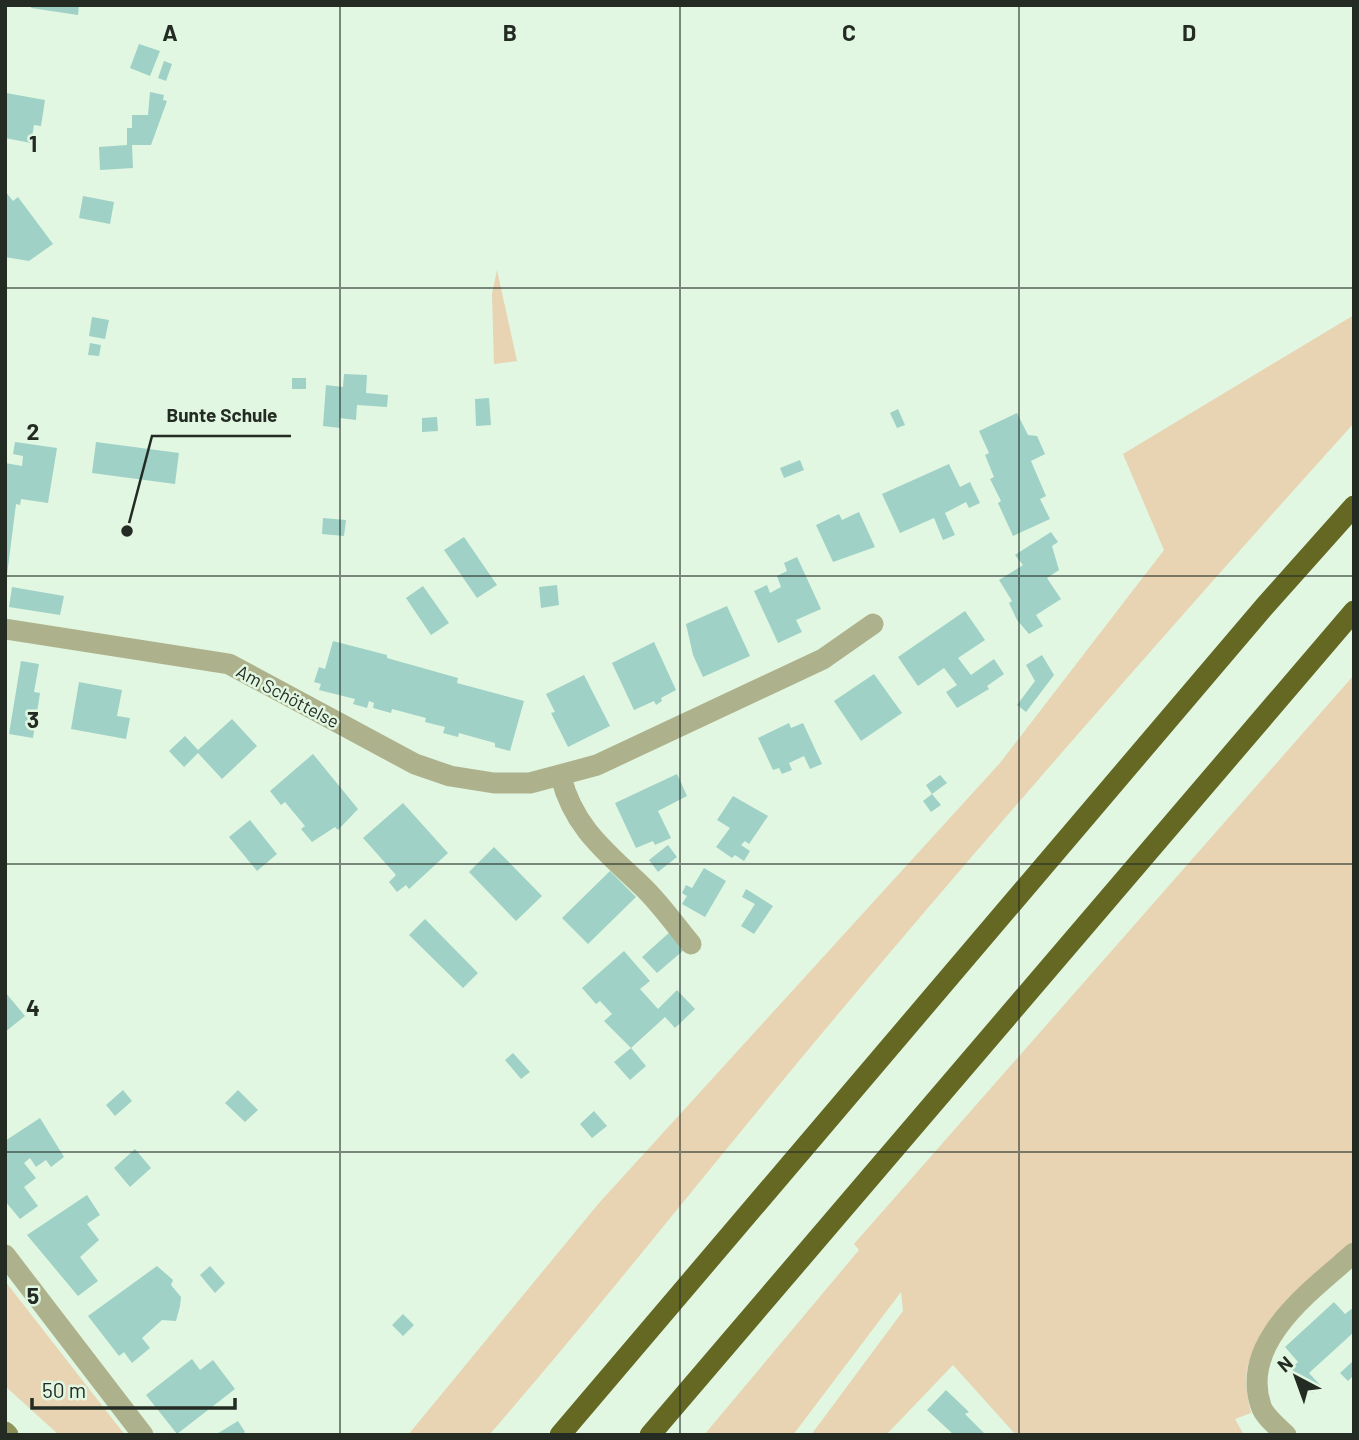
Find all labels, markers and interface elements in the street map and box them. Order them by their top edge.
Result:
text: A [162,18,178,46]
text: B [503,18,517,46]
text: C [842,18,856,46]
text: D [1182,18,1196,46]
text: 1 [29,129,37,157]
callout: Bunte Schule [152,396,291,436]
text: Bunte Schule [167,403,277,426]
text: 2 [27,417,39,445]
street label: Am Schöttelse [233,660,343,732]
text: 3 [27,705,39,733]
text: 4 [26,993,40,1021]
text: 5 [27,1281,39,1309]
north arrow [1261,1342,1331,1412]
text: N [1272,1351,1297,1377]
scale bar [32,1366,234,1410]
text: 50 m [42,1377,86,1402]

